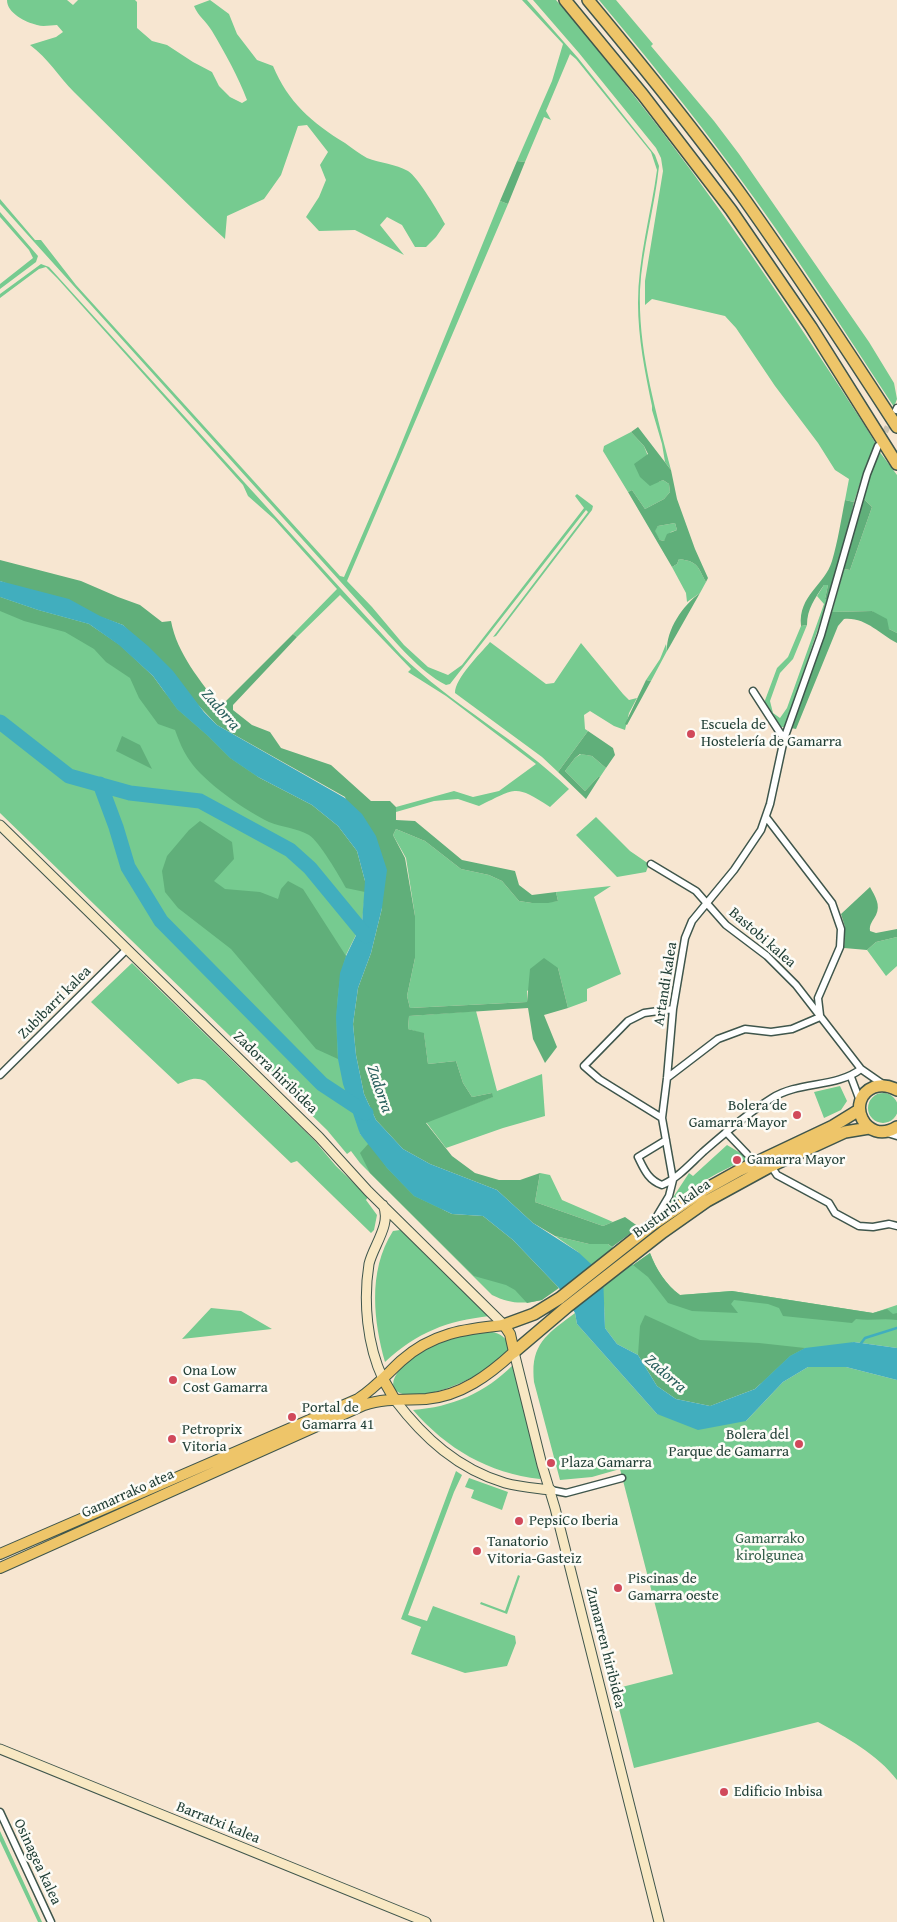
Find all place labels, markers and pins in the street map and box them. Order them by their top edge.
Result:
place label: Escuela de Hostelería de Gamarra [701,716,842,751]
marker: Escuela de Hostelería de Gamarra [685,728,697,740]
place label: Bolera de Gamarra Mayor [689,1097,787,1132]
marker: Bolera de Gamarra Mayor [791,1109,803,1121]
place label: Gamarra Mayor [747,1151,845,1169]
marker: Gamarra Mayor [731,1154,743,1166]
place label: Ona Low Cost Gamarra [183,1362,268,1397]
marker: Ona Low Cost Gamarra [167,1374,179,1386]
place label: Portal de Gamarra 41 [302,1399,374,1434]
marker: Portal de Gamarra 41 [286,1411,298,1423]
place label: Petroprix Vitoria [182,1421,242,1456]
place label: Bolera del Parque de Gamarra [669,1426,789,1461]
marker: Petroprix Vitoria [166,1433,178,1445]
marker: Bolera del Parque de Gamarra [793,1438,805,1450]
place label: Plaza Gamarra [561,1454,652,1472]
marker: Plaza Gamarra [545,1457,557,1469]
place label: PepsiCo Iberia [529,1512,618,1530]
marker: PepsiCo Iberia [513,1515,525,1527]
place label: Tanatorio Vitoria-Gasteiz [487,1533,582,1568]
marker: Tanatorio Vitoria-Gasteiz [471,1545,483,1557]
place label: Piscinas de Gamarra oeste [628,1570,719,1605]
marker: Piscinas de Gamarra oeste [612,1582,624,1594]
place label: Edificio Inbisa [734,1783,823,1801]
marker: Edificio Inbisa [718,1786,730,1798]

